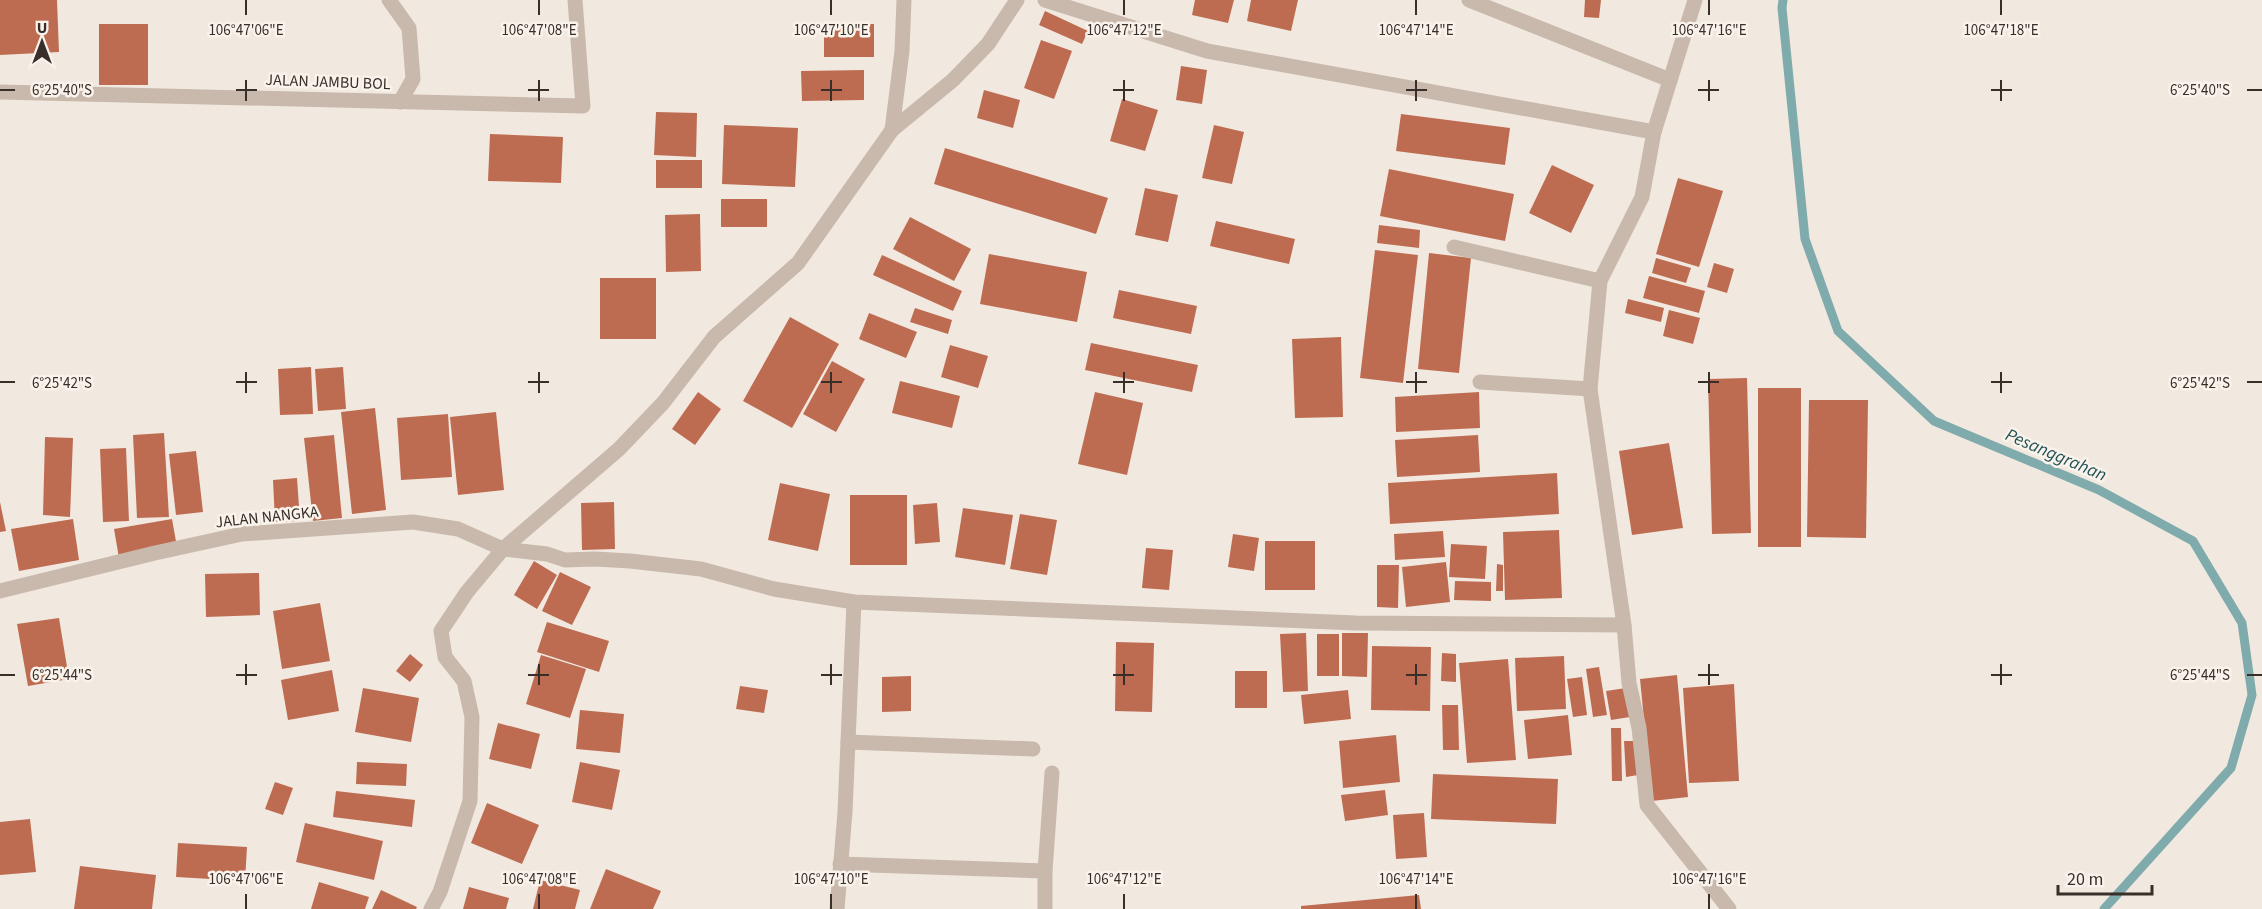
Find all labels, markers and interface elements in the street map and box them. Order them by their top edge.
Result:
north arrow [12,12,72,72]
text: U [37,17,47,39]
text: 106°47'06"E [208,20,284,41]
text: 106°47'08"E [501,20,577,41]
text: 106°47'10"E [793,20,869,41]
text: 106°47'12"E [1086,20,1162,41]
text: 106°47'14"E [1378,20,1454,41]
text: 106°47'16"E [1671,20,1747,41]
text: 106°47'18"E [1963,20,2039,41]
street label: JALAN JAMBU BOL [265,69,391,95]
text: 6°25'40"S [32,80,92,101]
text: 6°25'40"S [2170,80,2230,101]
text: 6°25'42"S [32,373,92,394]
text: 6°25'42"S [2170,373,2230,394]
water label: Pesanggrahan [2002,422,2110,488]
street label: JALAN NANGKA [214,501,320,533]
text: 6°25'44"S [32,665,92,686]
text: 6°25'44"S [2170,665,2230,686]
scale bar [2058,858,2152,896]
text: 20 m [2067,867,2103,892]
text: 106°47'06"E [208,869,284,890]
text: 106°47'08"E [501,869,577,890]
text: 106°47'10"E [793,869,869,890]
text: 106°47'12"E [1086,869,1162,890]
text: 106°47'14"E [1378,869,1454,890]
text: 106°47'16"E [1671,869,1747,890]

